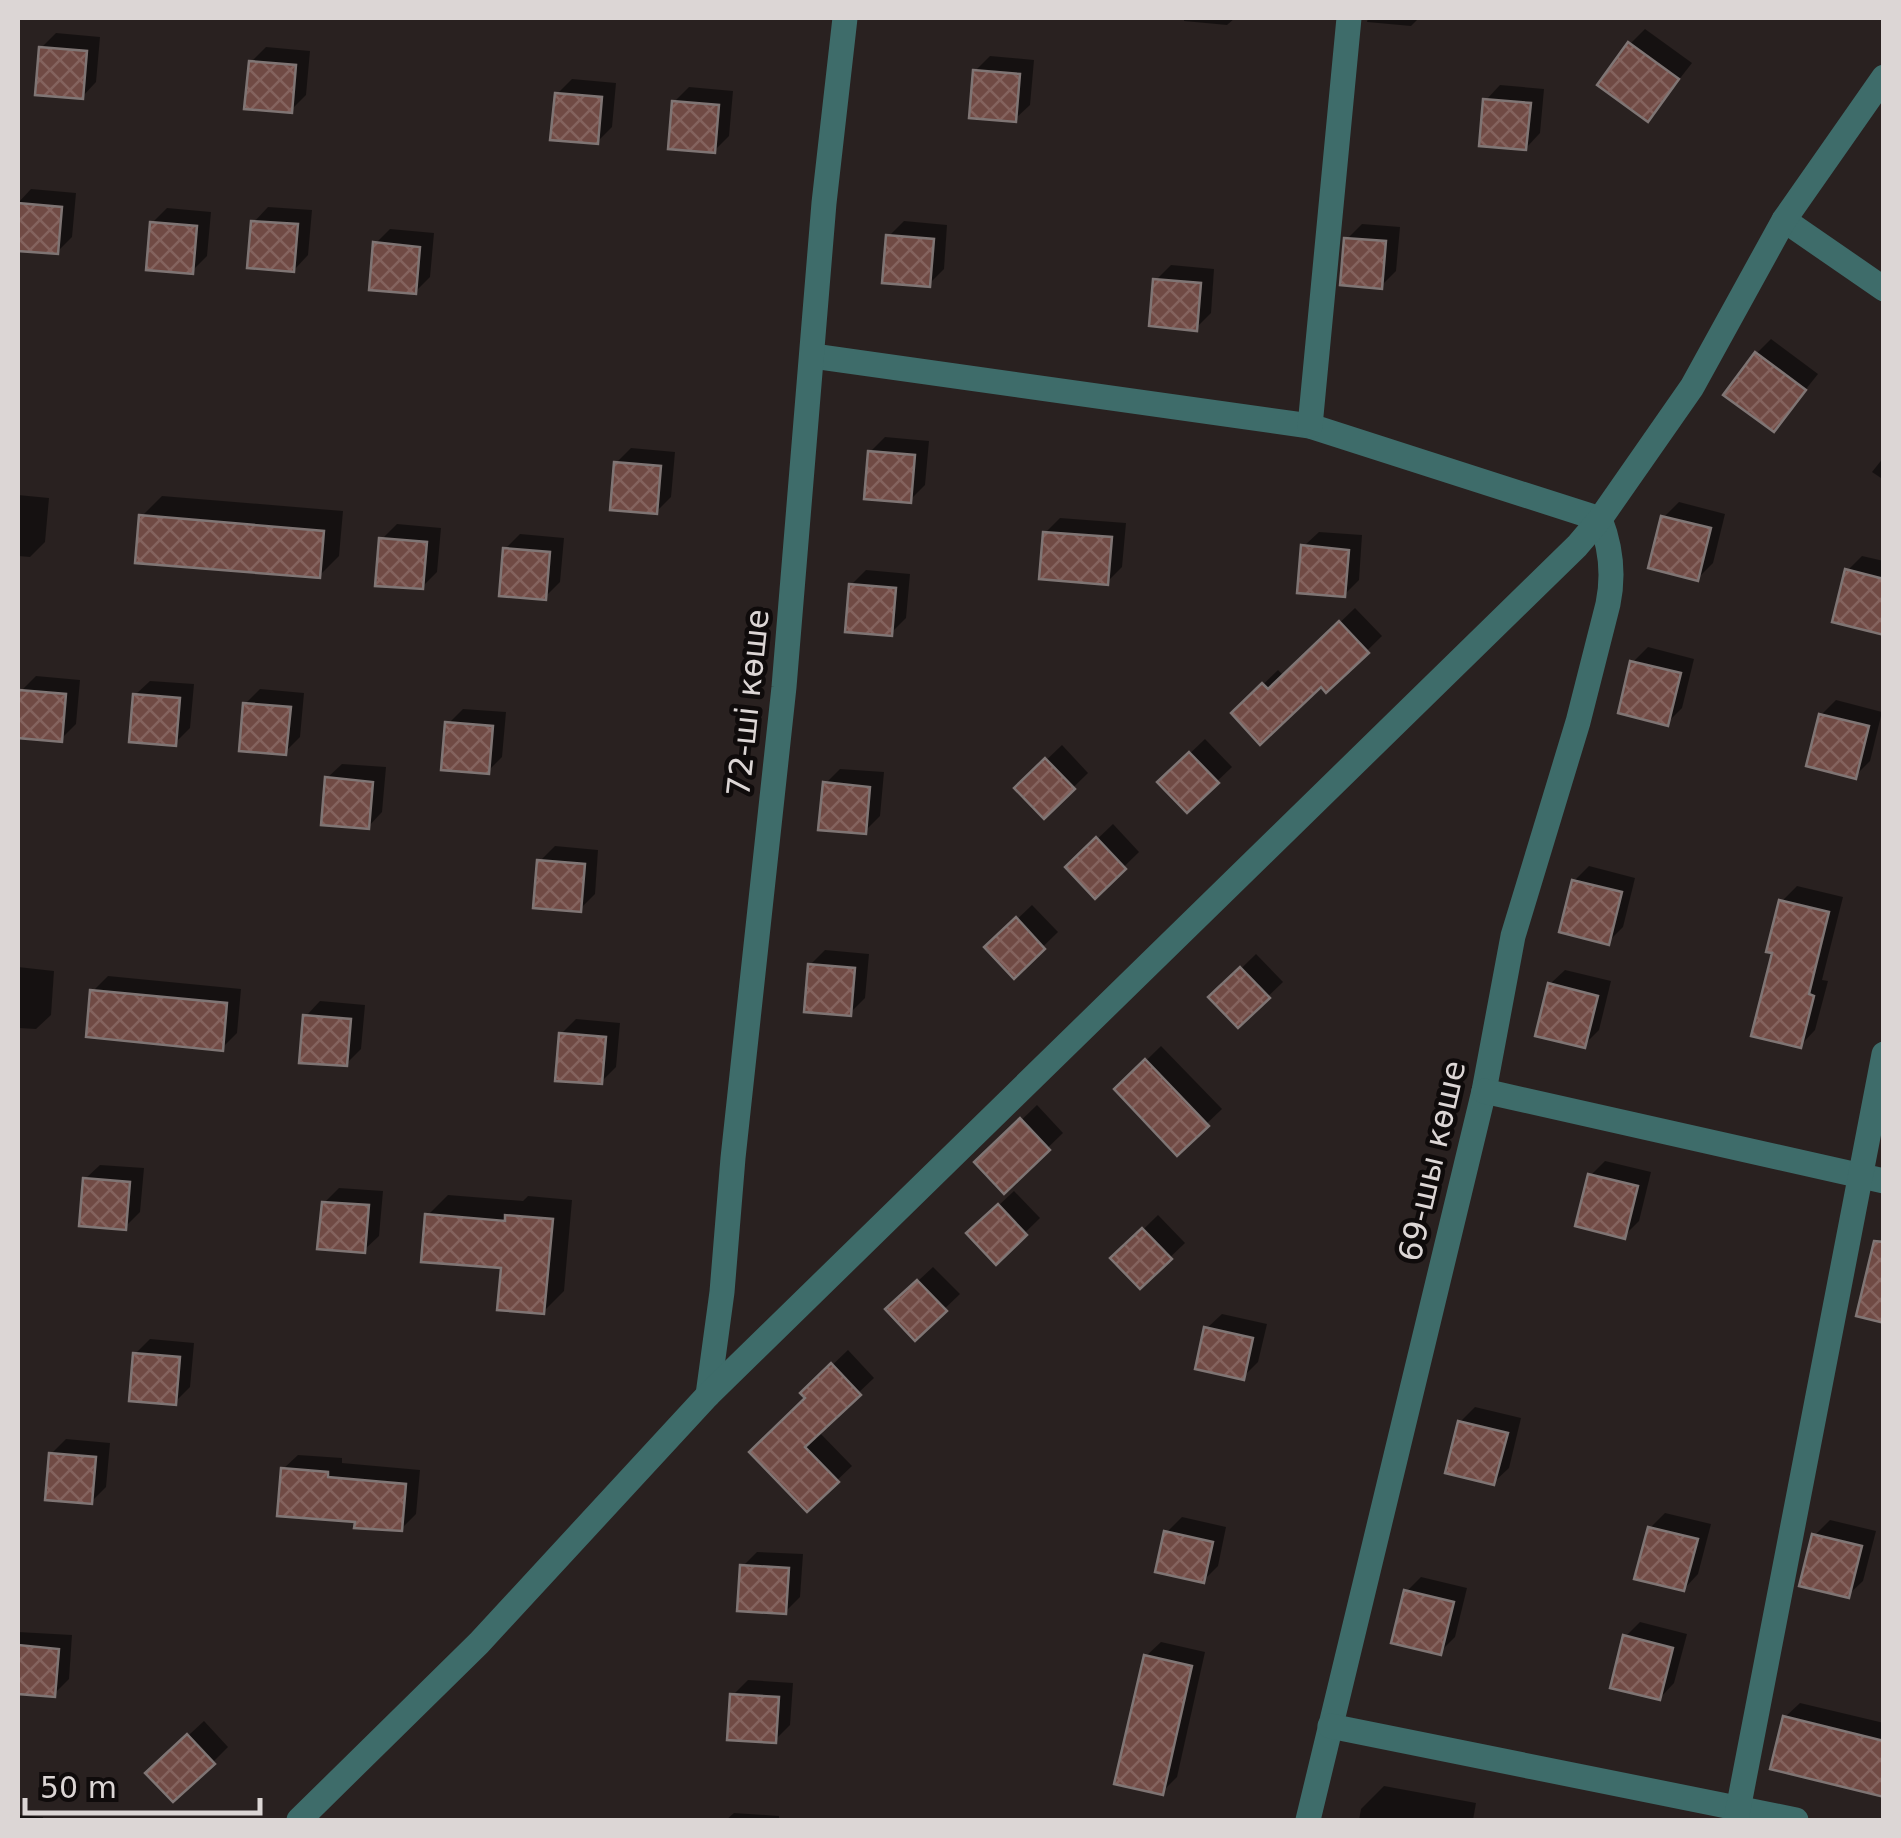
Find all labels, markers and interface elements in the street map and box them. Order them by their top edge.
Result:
street label: 72-ші көше [719,607,777,799]
street label: 69-шы көше [1390,1057,1474,1265]
scale bar [25,1753,260,1815]
text: 50 m [40,1770,117,1805]

